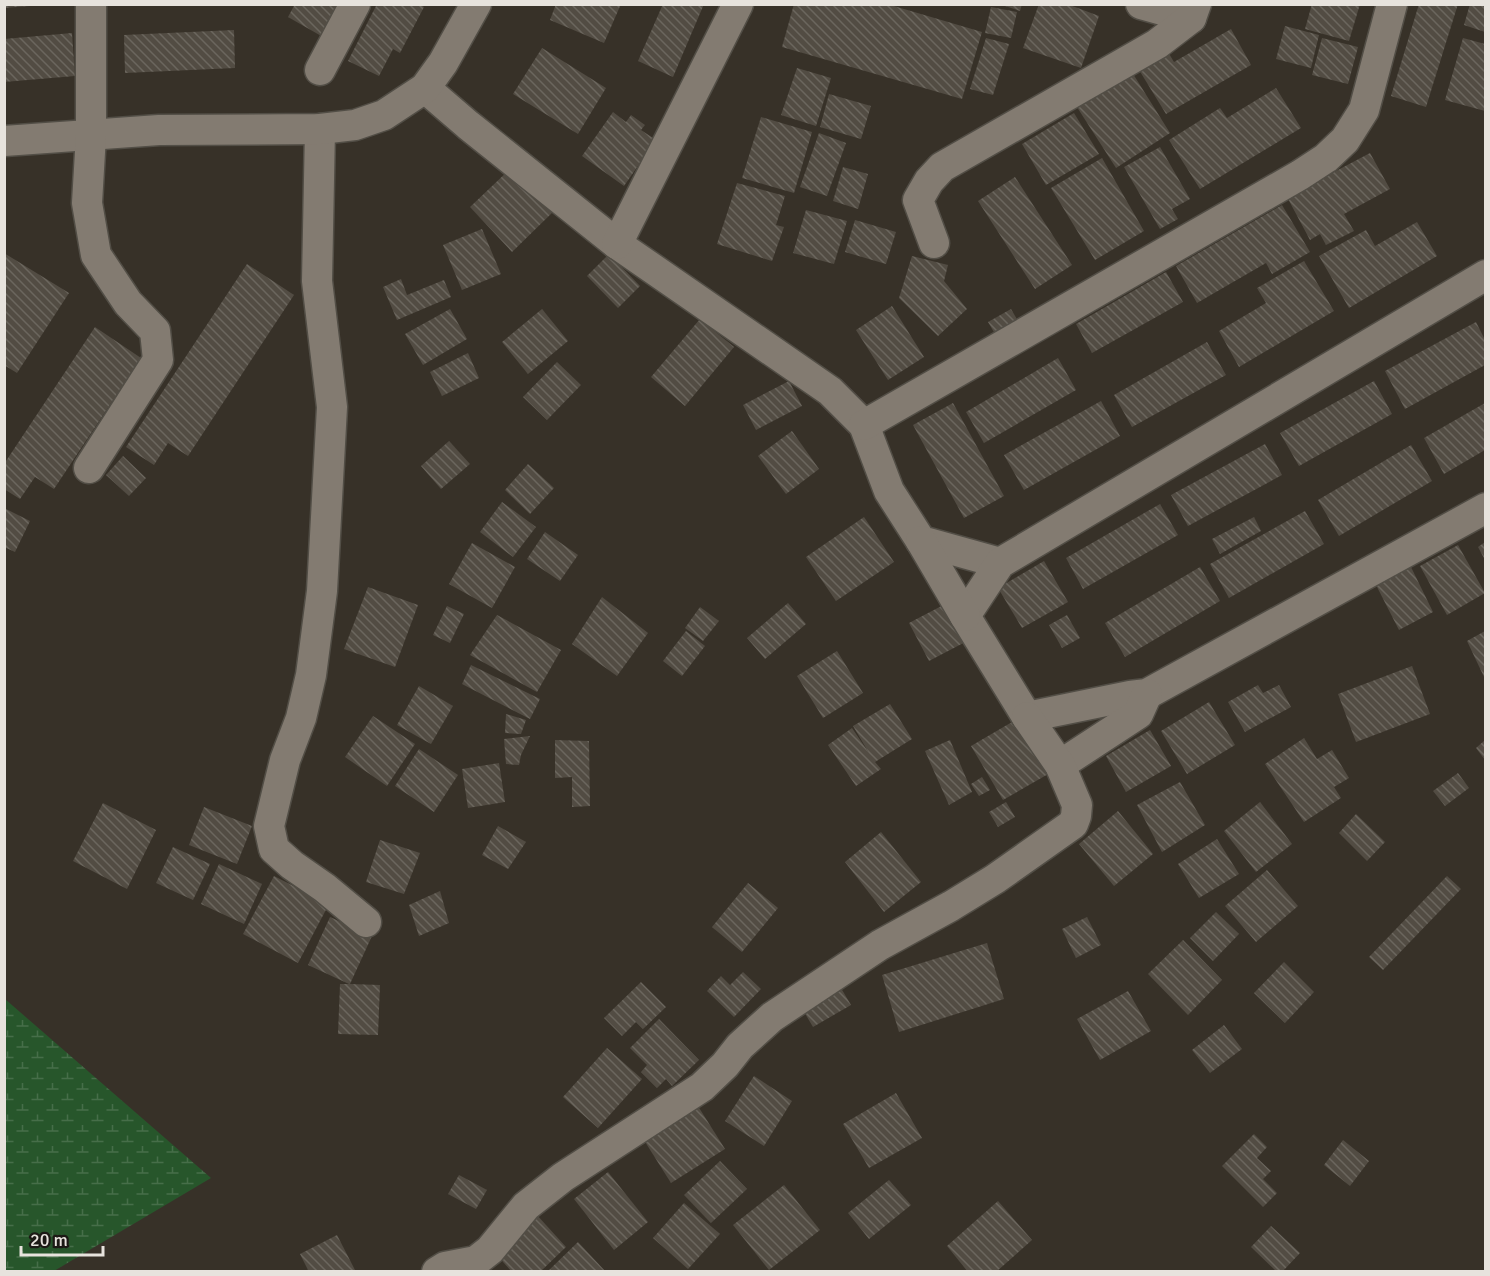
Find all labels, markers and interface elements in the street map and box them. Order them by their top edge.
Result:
scale bar [21,1219,104,1257]
text: 20 m [30,1229,68,1251]

